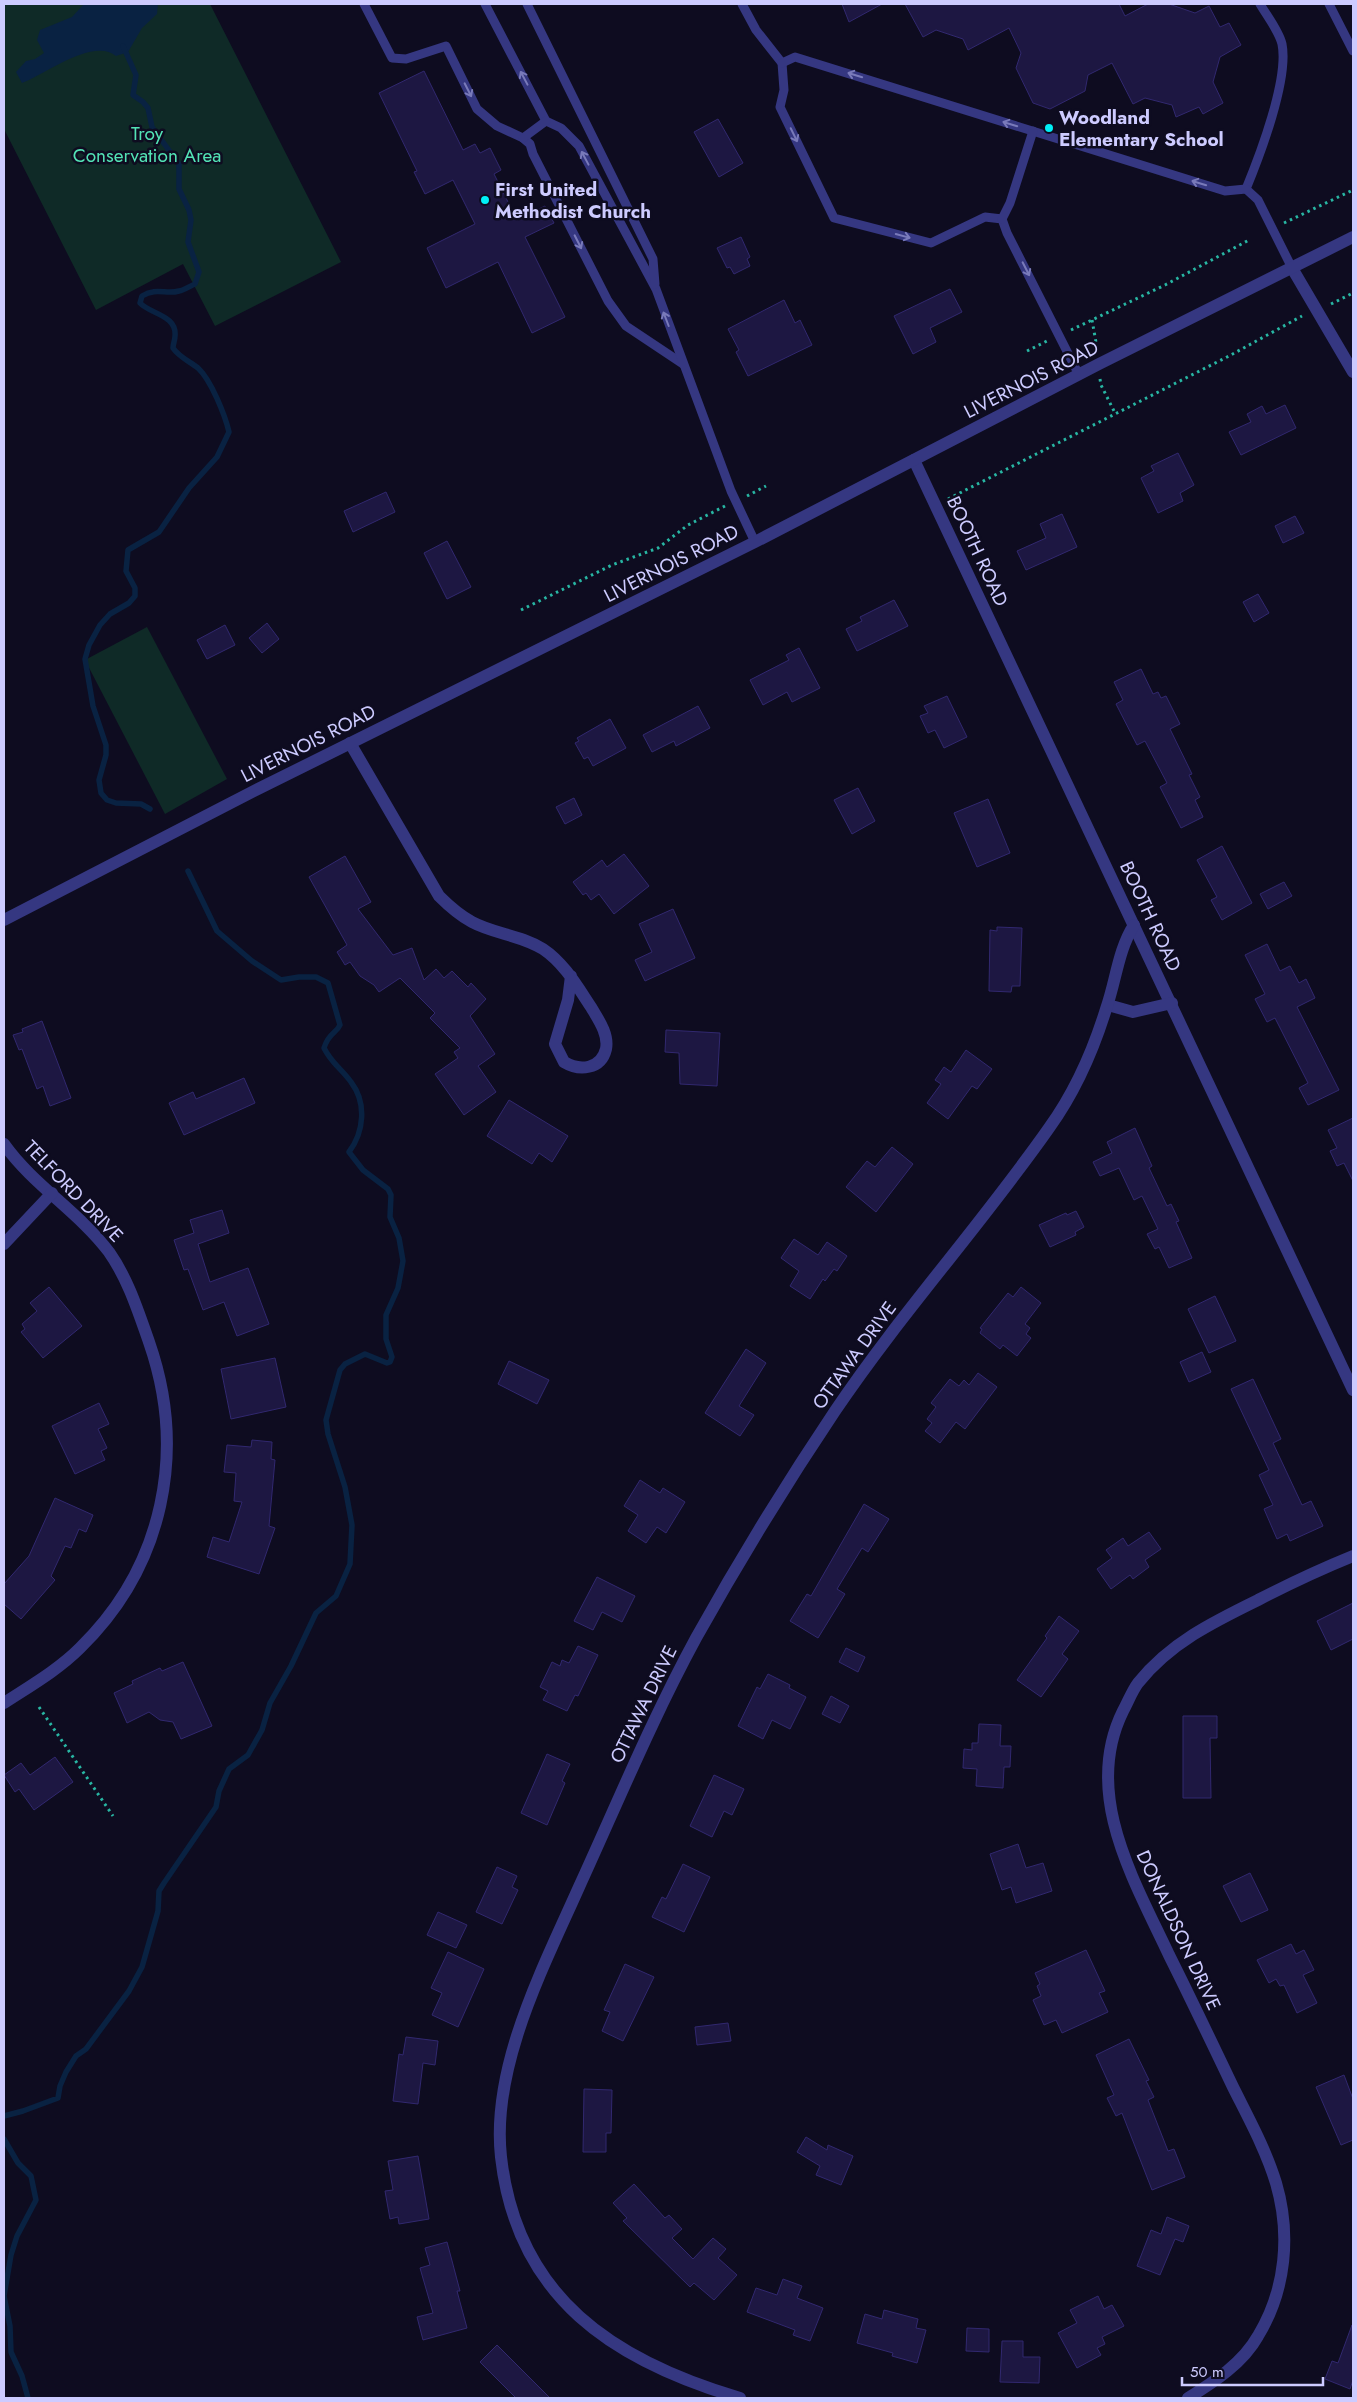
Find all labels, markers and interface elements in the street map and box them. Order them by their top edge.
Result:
one-way arrow [848,70,864,80]
one-way arrow [519,71,528,86]
one-way arrow [464,82,473,97]
place label: Woodland Elementary School [1059,104,1224,153]
one-way arrow [1003,118,1019,128]
park label: Troy Conservation Area [73,120,221,169]
marker: Woodland Elementary School [1043,122,1055,134]
one-way arrow [789,128,799,143]
one-way arrow [580,151,589,166]
place label: First United Methodist Church [495,176,651,225]
one-way arrow [1191,177,1207,187]
marker: First United Methodist Church [479,194,491,206]
one-way arrow [894,232,910,241]
one-way arrow [573,235,583,250]
one-way arrow [1021,262,1031,277]
one-way arrow [661,311,670,327]
street label: LIVERNOIS ROAD [959,334,1103,425]
street label: BOOTH ROAD [940,492,1015,611]
street label: LIVERNOIS ROAD [599,518,743,609]
street label: LIVERNOIS ROAD [236,698,380,789]
street label: BOOTH ROAD [1113,857,1188,976]
street label: TELFORD DRIVE [18,1134,129,1248]
street label: OTTAWA DRIVE [806,1296,903,1415]
street label: OTTAWA DRIVE [603,1641,684,1768]
street label: DONALDSON DRIVE [1130,1846,1227,2015]
scale bar [1182,2354,1323,2386]
text: 50 m [1190,2361,1224,2383]

